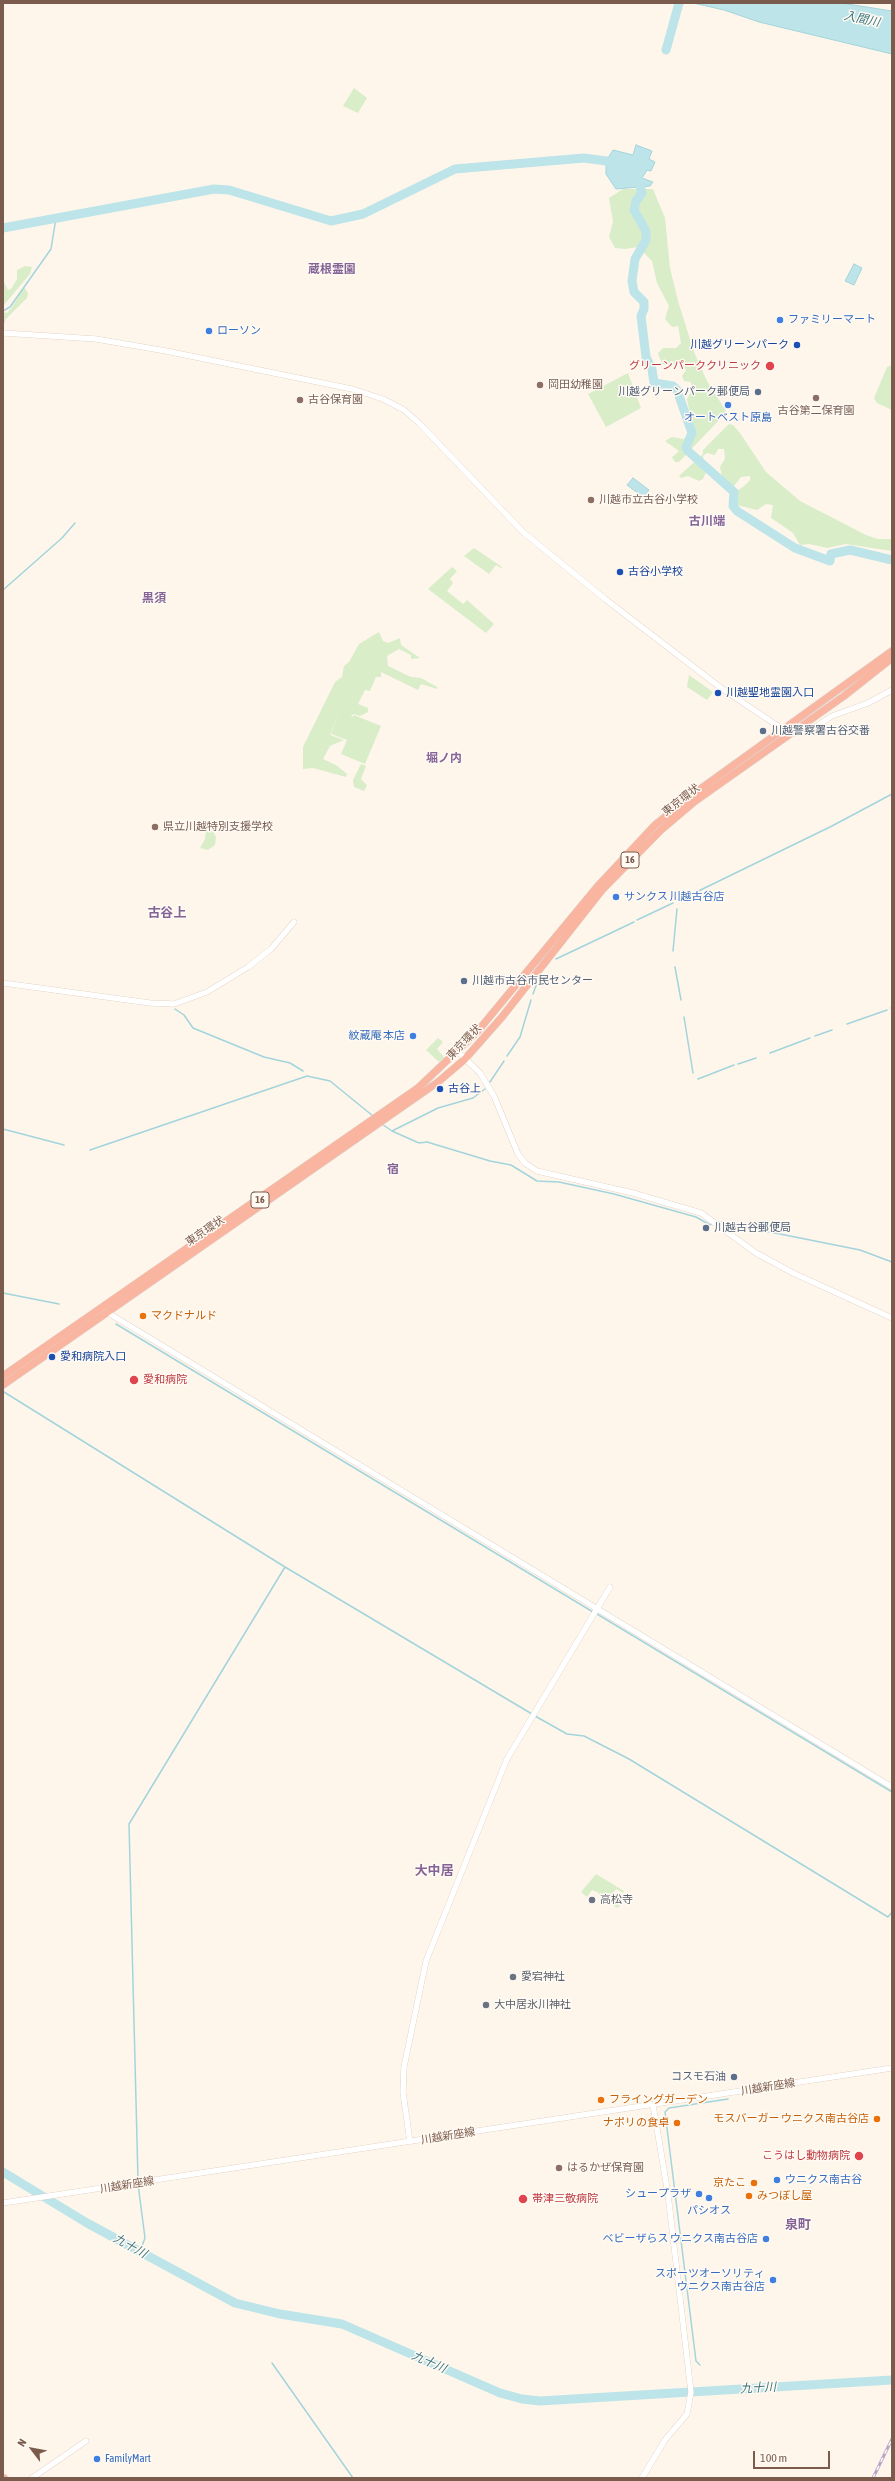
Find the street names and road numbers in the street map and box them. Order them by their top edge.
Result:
street label: 東京環状 [660,781,702,819]
road number: 16 [621,852,639,868]
street label: 東京環状 [444,1022,484,1062]
road number: 16 [251,1192,269,1208]
street label: 東京環状 [183,1213,227,1249]
street label: 川越新座線 [740,2076,796,2098]
street label: 川越新座線 [420,2125,476,2147]
street label: 川越新座線 [99,2174,155,2196]

